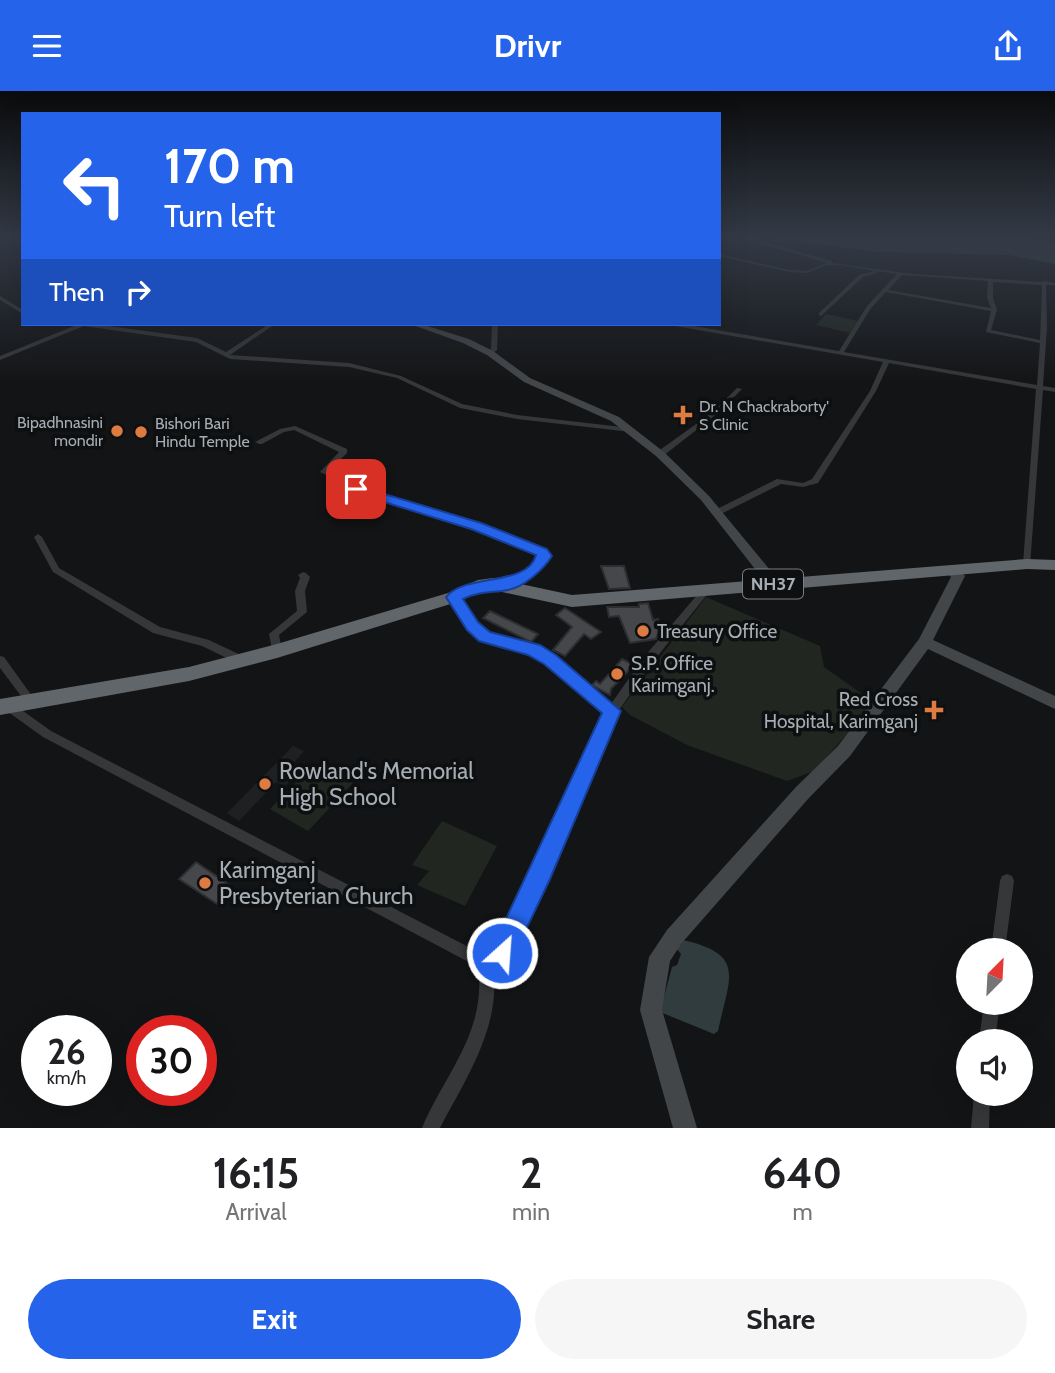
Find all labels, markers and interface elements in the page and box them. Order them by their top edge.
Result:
text: Drivr [494,26,561,65]
icon: menu [28,27,66,65]
icon: share [989,27,1027,65]
text: 170 m [164,136,295,195]
icon: left [49,140,140,231]
text: Turn left [164,196,275,235]
icon: right [119,273,157,311]
text: Then [49,276,105,308]
place label: Dr. N Chackraborty' S Clinic [699,397,829,434]
marker: Dr. N Chackraborty' S Clinic [673,405,693,425]
place label: Bipadhnasini mondir [17,413,104,450]
place label: Bishori Bari Hindu Temple [155,414,250,451]
marker: Bipadhnasini mondir [109,423,125,439]
marker: Bishori Bari Hindu Temple [133,424,149,440]
pin [326,459,386,519]
icon: arrive [337,470,375,508]
road number: NH37 [743,569,803,599]
place label: Treasury Office [657,620,777,643]
marker: Treasury Office [635,623,651,639]
place label: S.P. Office Karimganj. [631,652,715,697]
marker: S.P. Office Karimganj. [609,666,625,682]
place label: Red Cross Hospital, Karimganj [764,688,918,733]
marker: Red Cross Hospital, Karimganj [924,700,944,720]
place label: Rowland's Memorial High School [279,757,474,811]
marker: Rowland's Memorial High School [257,776,273,792]
place label: Karimganj Presbyterian Church [219,856,414,910]
marker: Karimganj Presbyterian Church [197,875,213,891]
position arrow [465,916,539,990]
north arrow [956,938,1032,1015]
map controls [956,938,1033,1106]
speed limit sign: 30 [126,1015,217,1106]
button: sound [956,1029,1033,1106]
text: 26 [47,1030,86,1073]
text: km/h [47,1067,86,1089]
text: 16:15 [213,1147,299,1199]
text: 2 [520,1147,542,1199]
text: 640 [763,1147,842,1199]
text: Arrival [225,1198,287,1226]
text: min [512,1198,550,1226]
text: m [792,1198,813,1226]
button: Exit [28,1279,521,1359]
button: Share [535,1279,1027,1359]

